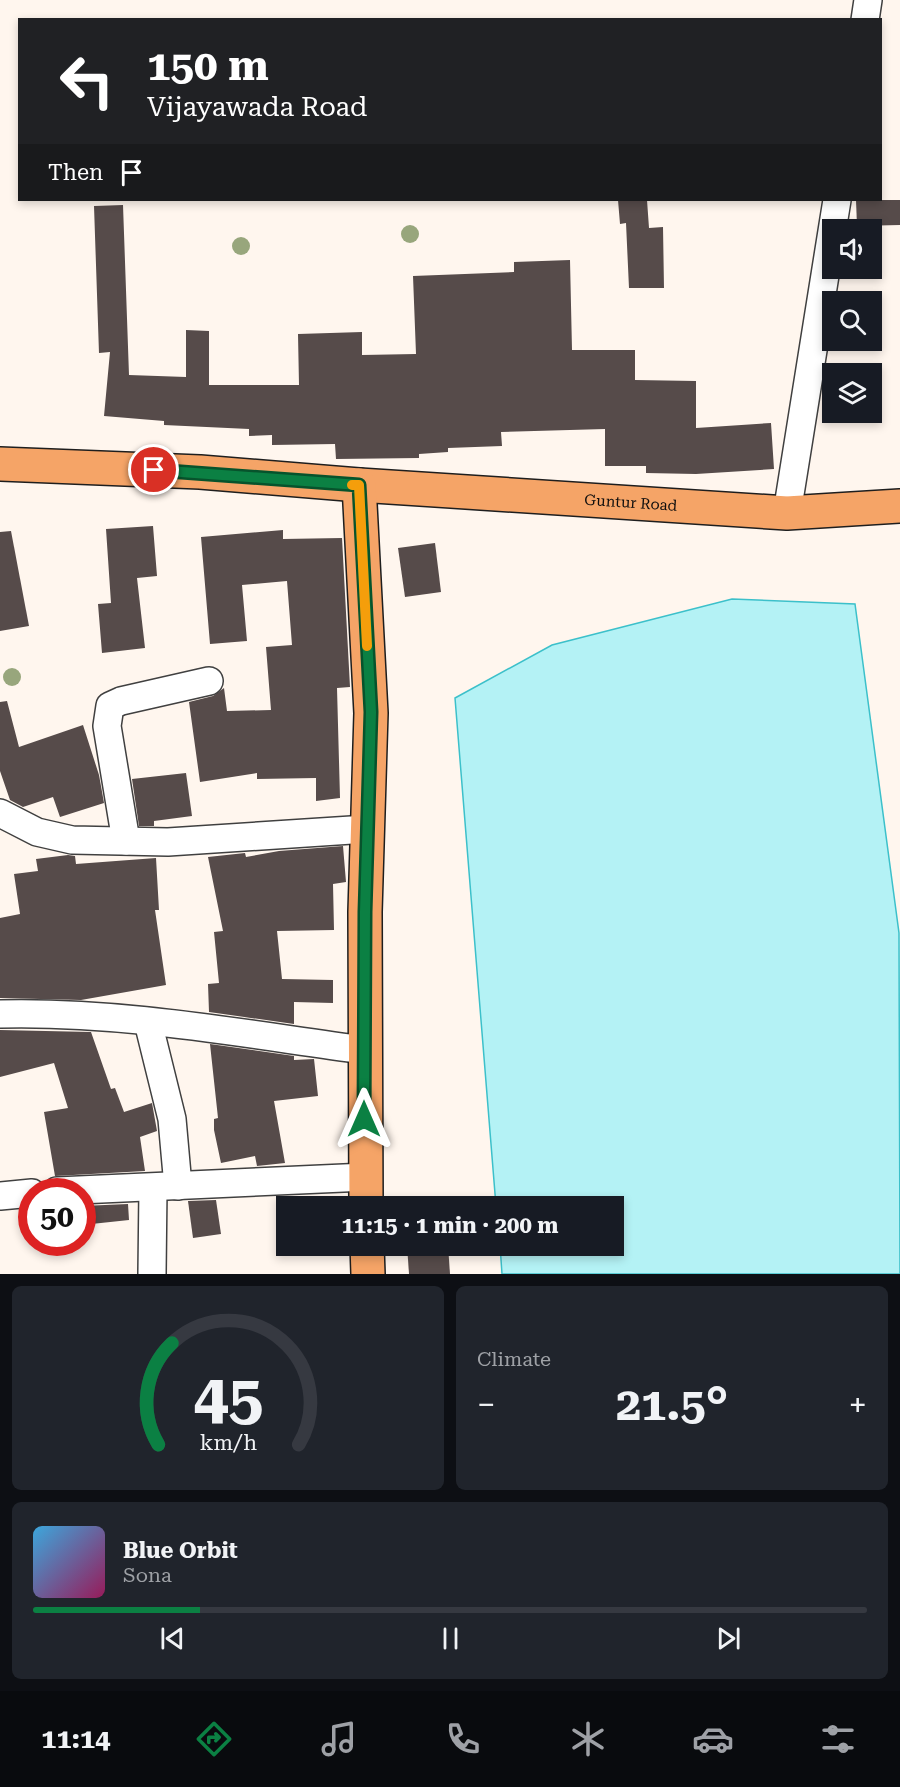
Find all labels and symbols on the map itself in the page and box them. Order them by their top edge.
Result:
pin [128,444,179,495]
street label: Guntur Road [584,491,678,515]
position arrow [332,1087,396,1151]
speed limit sign: 50 [18,1178,96,1256]

